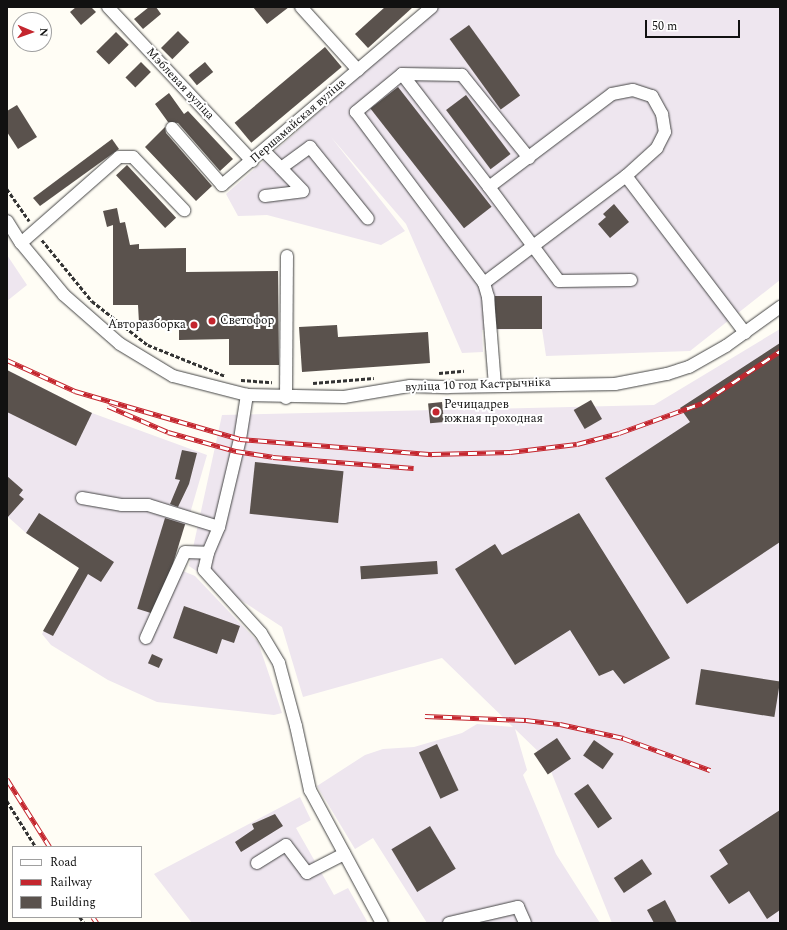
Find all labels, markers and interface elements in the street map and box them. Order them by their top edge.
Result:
north arrow [12,12,52,52]
scale bar [647,12,742,38]
text: 50 m [652,17,677,36]
text: N [35,28,52,37]
street label: Мэблевая вуліца [143,45,217,123]
street label: Першамайская вуліца [247,76,349,166]
place label: Светофор [220,314,274,328]
marker: Светофор [207,316,217,326]
place label: Авторазборка [108,318,186,332]
marker: Авторазборка [189,320,199,330]
street label: вуліца 10 год Кастрычніка [405,375,551,395]
place label: Речицадрев южная проходная [444,398,543,426]
marker: Речицадрев южная проходная [431,407,441,417]
legend [12,846,142,918]
text: Road [50,853,77,872]
text: Railway [50,873,92,892]
text: Building [50,893,96,912]

